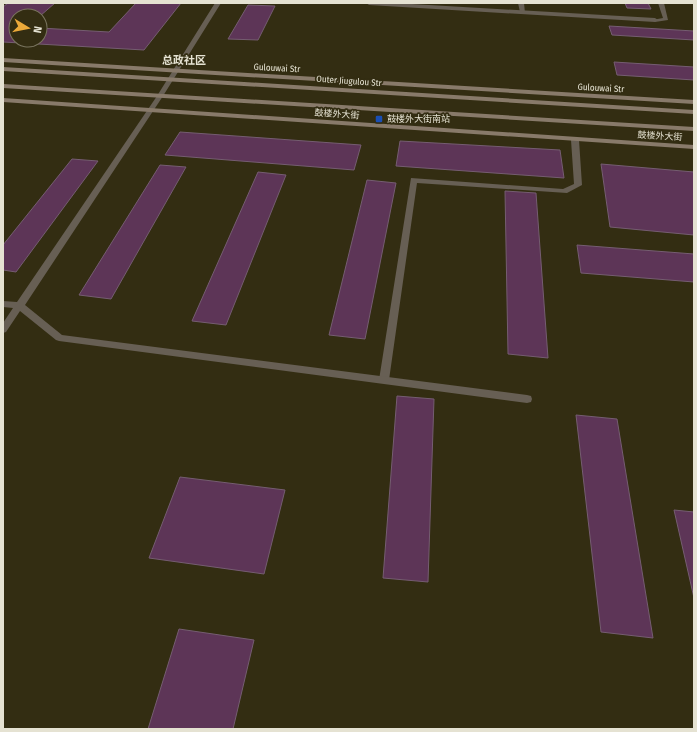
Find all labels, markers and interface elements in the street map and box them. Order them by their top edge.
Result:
north arrow [8,8,48,48]
text: N [30,25,44,34]
district label: 总政社区 [162,54,206,67]
street label: Gulouwai Str [253,62,301,74]
street label: Outer Jiugulou Str [316,74,383,88]
street label: Gulouwai Str [577,82,625,94]
street label: 鼓楼外大街 [314,107,360,121]
marker: 鼓楼外大街南站 [374,114,384,124]
place label: 鼓楼外大街南站 [387,114,450,124]
street label: 鼓楼外大街 [637,130,683,142]

